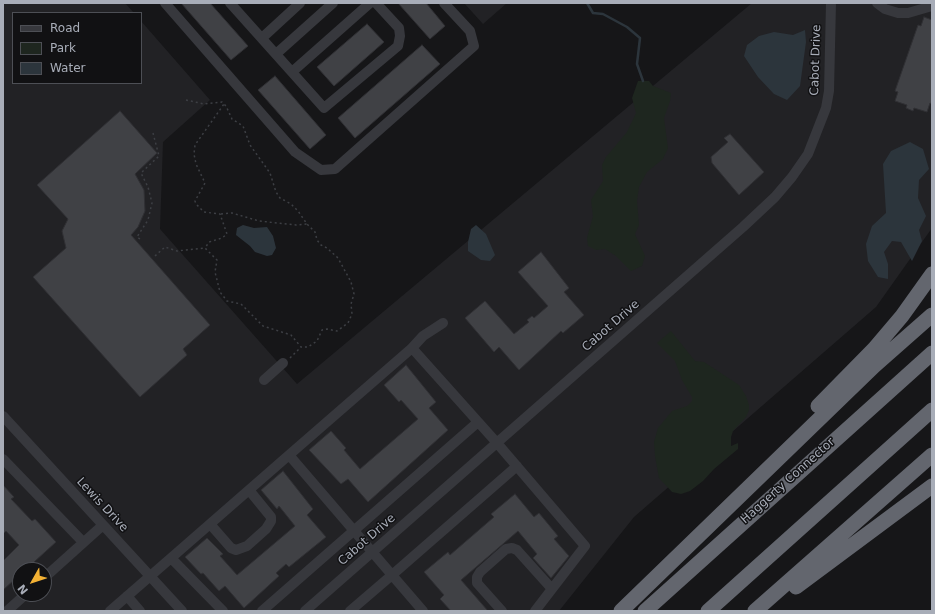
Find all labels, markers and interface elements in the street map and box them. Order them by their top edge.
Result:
legend [12,12,142,84]
text: Road [50,21,80,35]
street label: Cabot Drive [808,24,824,96]
text: Park [50,41,76,55]
text: Water [50,61,85,75]
street label: Cabot Drive [579,297,643,355]
street label: Haggerty Connector [738,435,838,527]
street label: Lewis Drive [73,475,131,535]
street label: Cabot Drive [335,511,399,569]
north arrow [12,562,52,602]
text: N [15,582,31,597]

